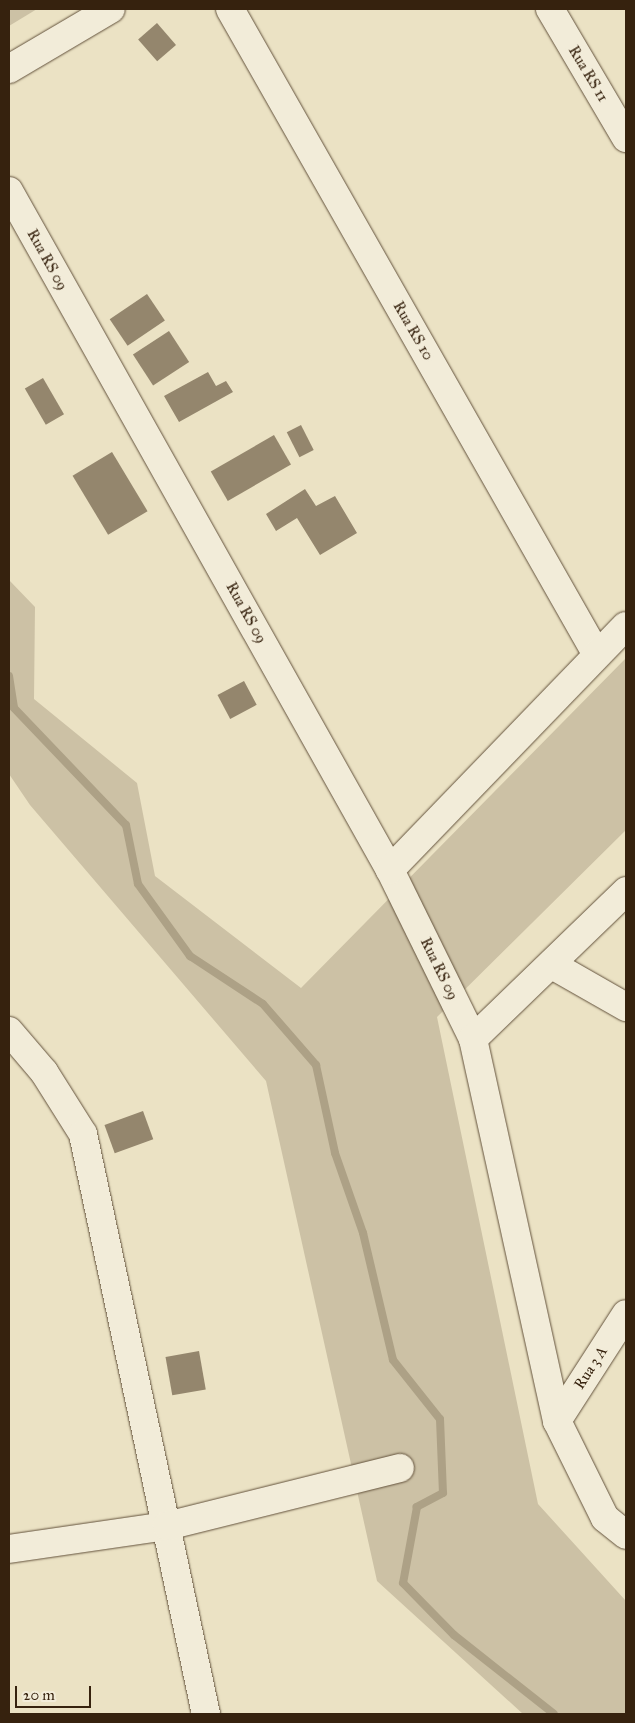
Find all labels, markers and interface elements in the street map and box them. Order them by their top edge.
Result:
street label: Rua RS 11 [564,43,612,105]
street label: Rua RS 09 [23,226,71,294]
street label: Rua RS 10 [389,298,437,364]
street label: Rua RS 09 [222,579,270,647]
street label: Rua RS 09 [416,935,462,1003]
street label: Rua 3 A [571,1343,611,1393]
scale bar [18,1676,94,1708]
text: 20 m [23,1686,55,1704]

